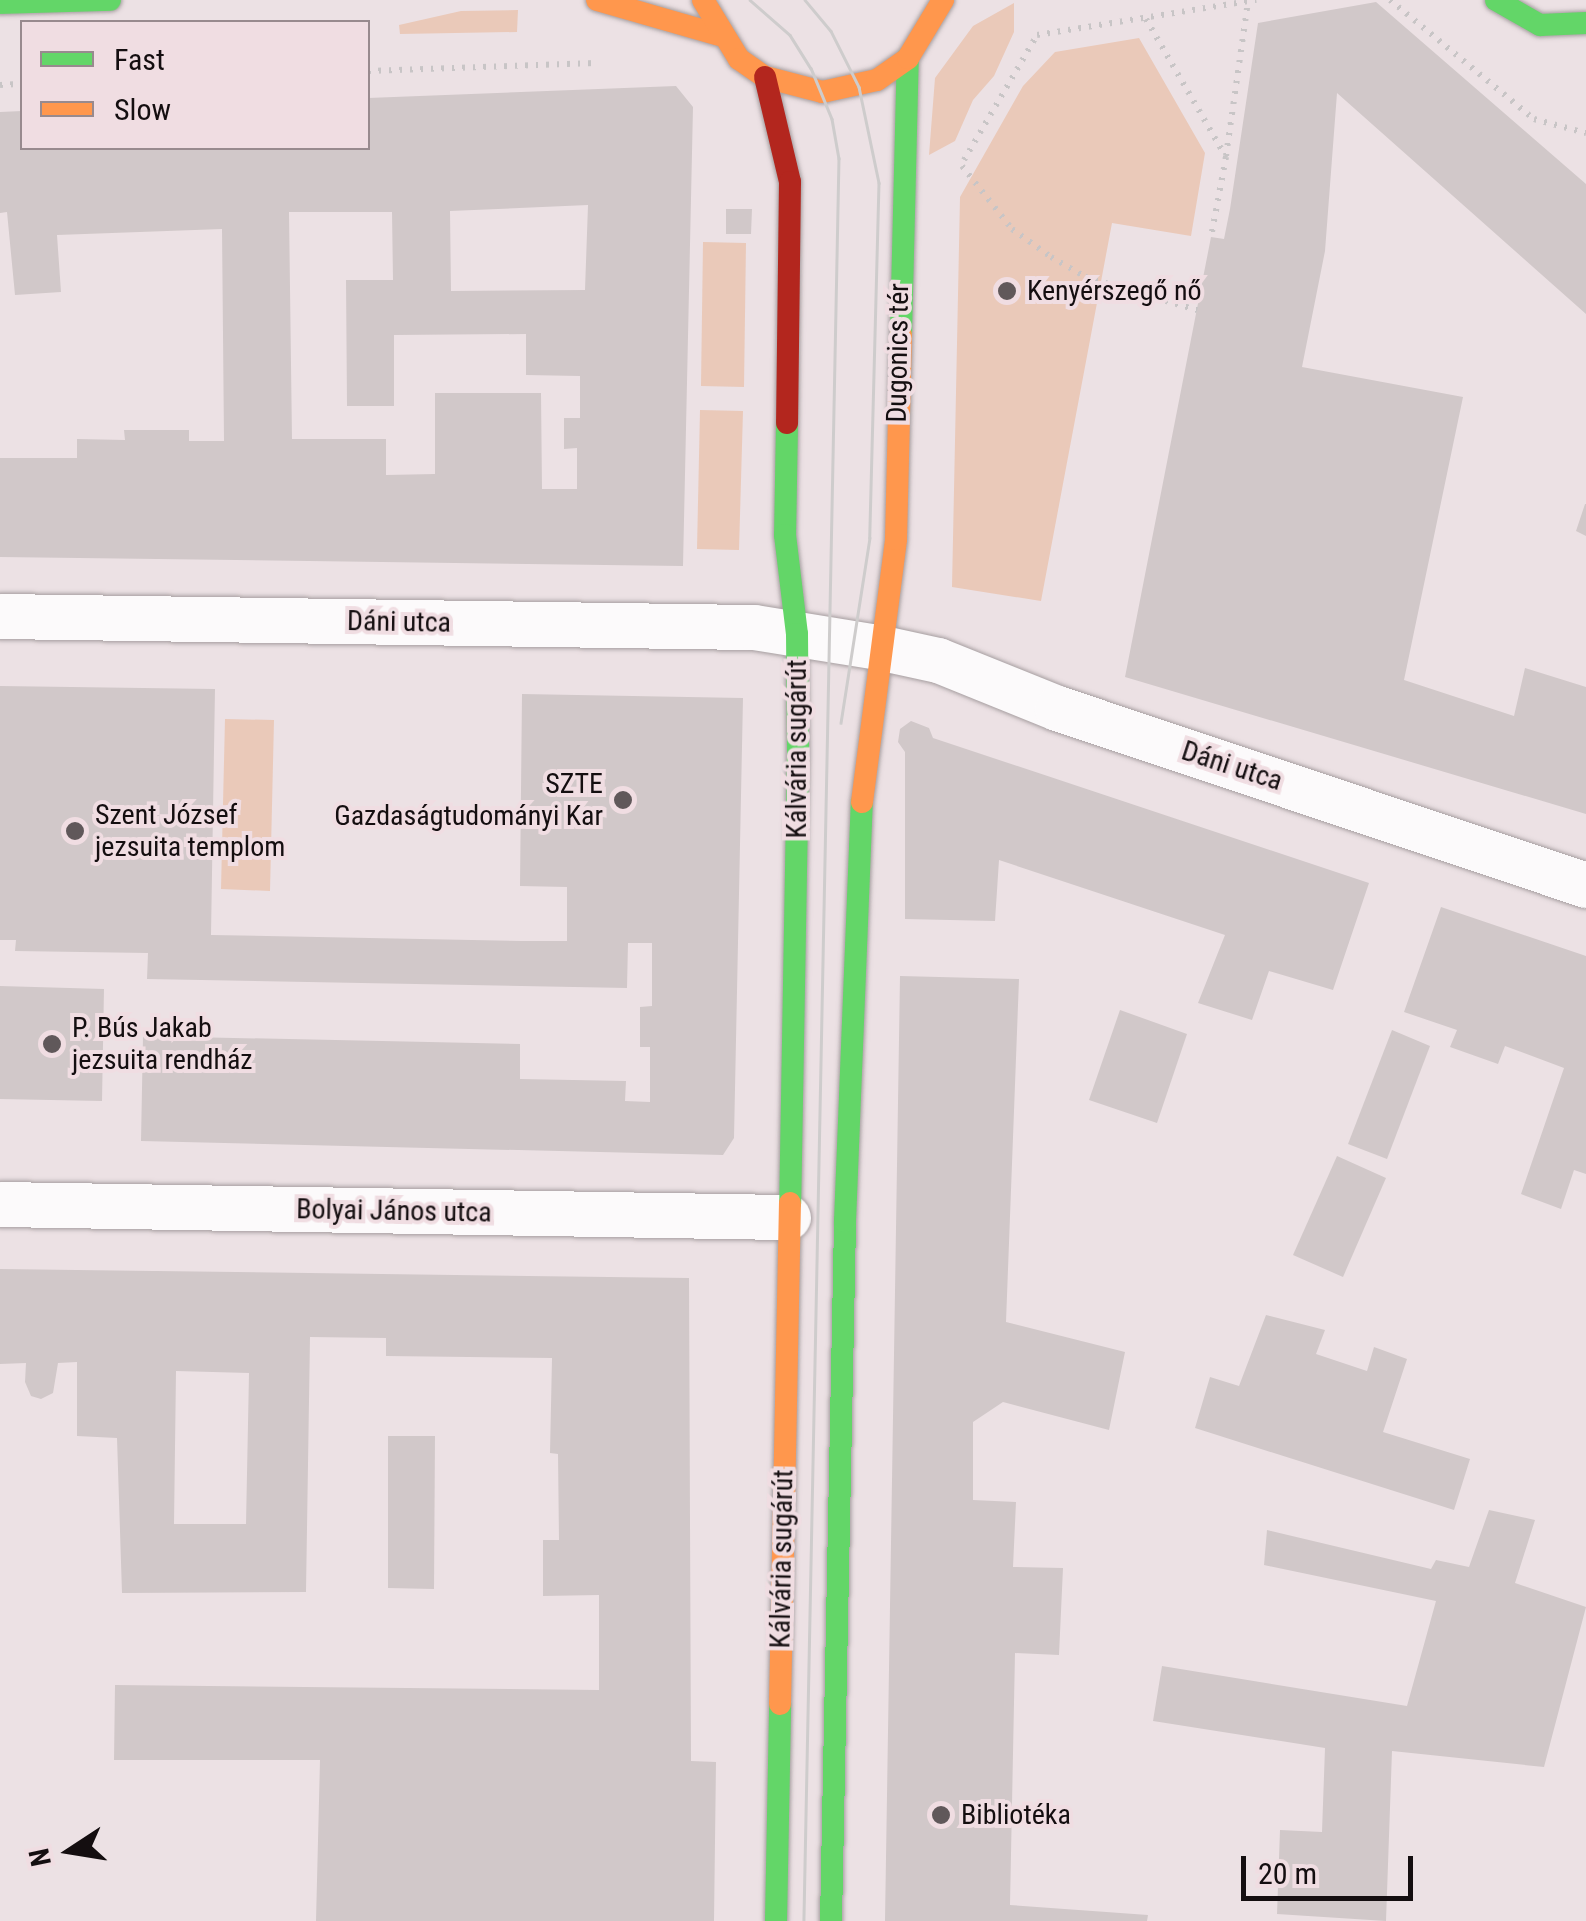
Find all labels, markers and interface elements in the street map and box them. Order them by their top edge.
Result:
legend [20,20,370,150]
text: Fast [114,42,165,77]
text: Slow [114,92,171,127]
place label: Kenyérszegő nő [1027,274,1202,308]
marker: Kenyérszegő nő [996,280,1018,302]
street label: Dugonics tér [880,283,916,423]
street label: Dáni utca [347,604,451,640]
street label: Kálvária sugárút [780,660,814,838]
street label: Dáni utca [1177,734,1287,798]
place label: SZTE Gazdaságtudományi Kar [334,767,603,833]
marker: SZTE Gazdaságtudományi Kar [612,789,634,811]
place label: Szent József jezsuita templom [95,798,285,864]
marker: Szent József jezsuita templom [64,820,86,842]
place label: P. Bús Jakab jezsuita rendház [72,1011,253,1077]
marker: P. Bús Jakab jezsuita rendház [41,1033,63,1055]
street label: Bolyai János utca [296,1192,492,1230]
street label: Kálvária sugárút [764,1469,800,1649]
place label: Bibliotéka [961,1798,1071,1832]
north arrow [20,1801,120,1901]
marker: Bibliotéka [930,1804,952,1826]
scale bar [1246,1836,1418,1898]
text: N [22,1846,58,1869]
text: 20 m [1258,1856,1317,1891]

